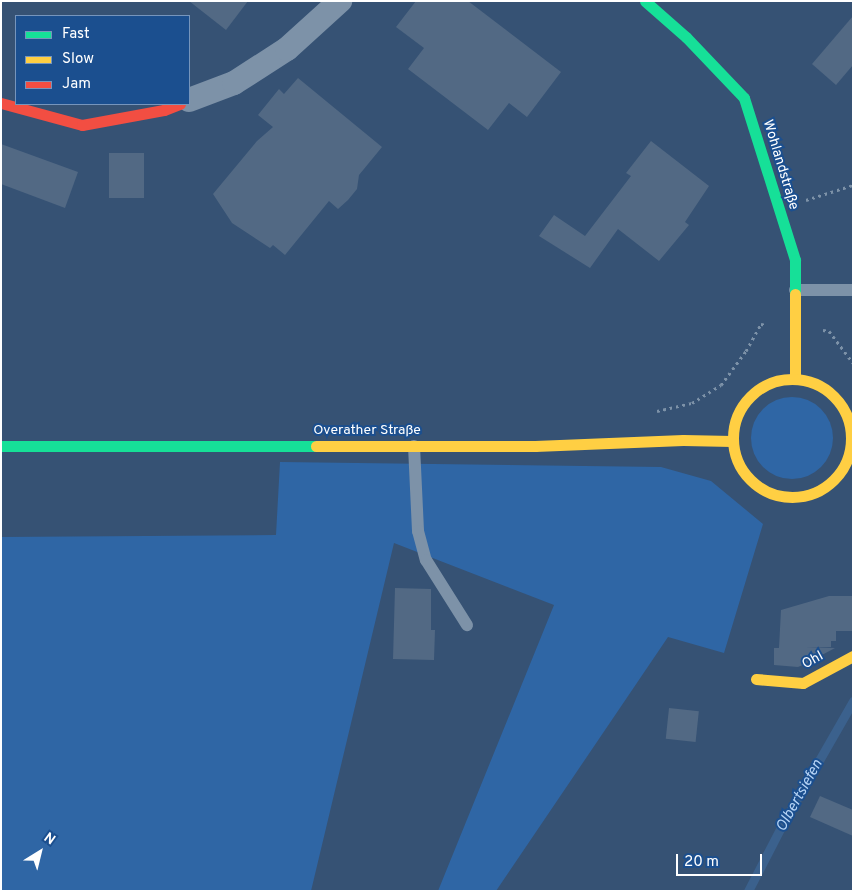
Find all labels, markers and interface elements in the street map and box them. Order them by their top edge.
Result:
legend [15,15,190,105]
text: Fast [62,25,90,44]
text: Slow [62,50,94,69]
text: Jam [62,75,91,94]
street label: Wohlandstraße [758,118,802,212]
street label: Overather Straße [313,423,421,439]
street label: Ohl [799,648,827,674]
water label: Olbertsiefen [773,757,827,835]
north arrow [15,827,65,877]
text: N [40,830,58,849]
scale bar [679,844,765,876]
text: 20 m [684,853,719,872]

